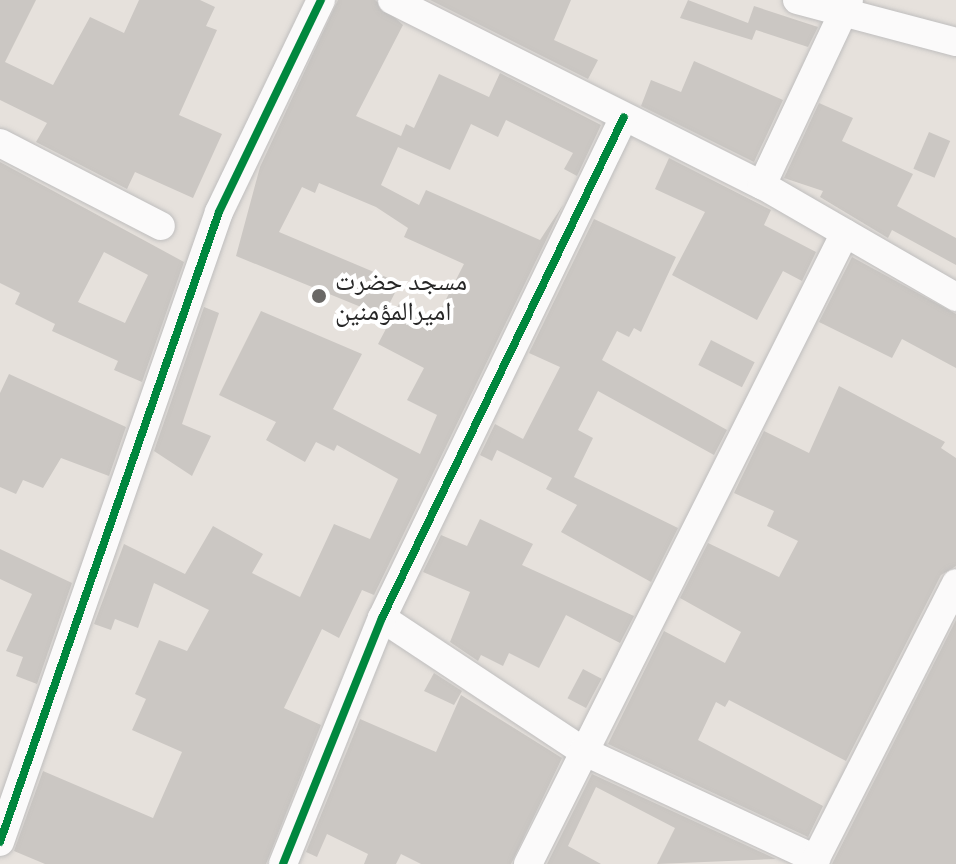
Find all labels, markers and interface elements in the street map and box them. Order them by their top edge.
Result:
place label: مسجد حضرت امیرالمؤمنین [335,265,467,326]
marker: مسجد حضرت امیرالمؤمنین [310,287,328,305]

